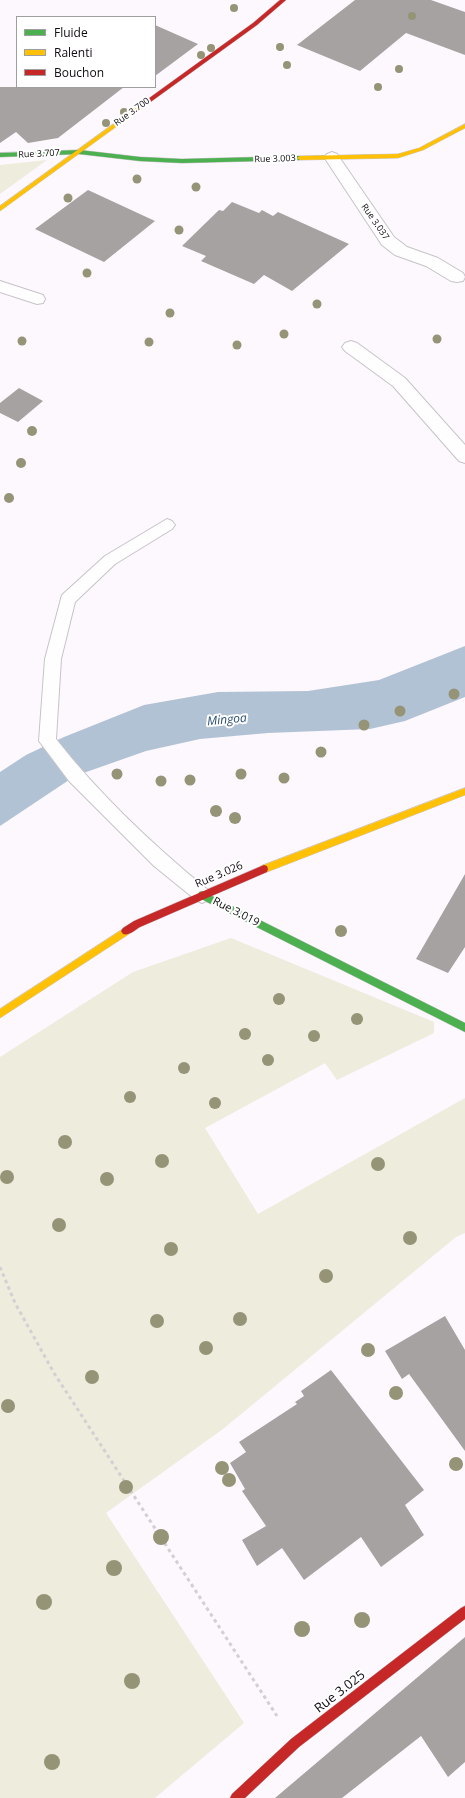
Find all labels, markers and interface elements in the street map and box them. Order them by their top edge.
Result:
legend [16,16,156,88]
text: Fluide [54,24,88,41]
text: Ralenti [54,44,93,61]
text: Bouchon [54,64,104,81]
street label: Rue 3.700 [112,95,152,129]
street label: Rue 3.707 [18,148,60,160]
street label: Rue 3.003 [254,153,296,165]
street label: Rue 3.037 [359,202,391,242]
water label: Mingoa [207,711,247,729]
street label: Rue 3.026 [193,859,245,891]
street label: Rue 3.019 [210,895,262,929]
street label: Rue 3.025 [312,1667,368,1717]

